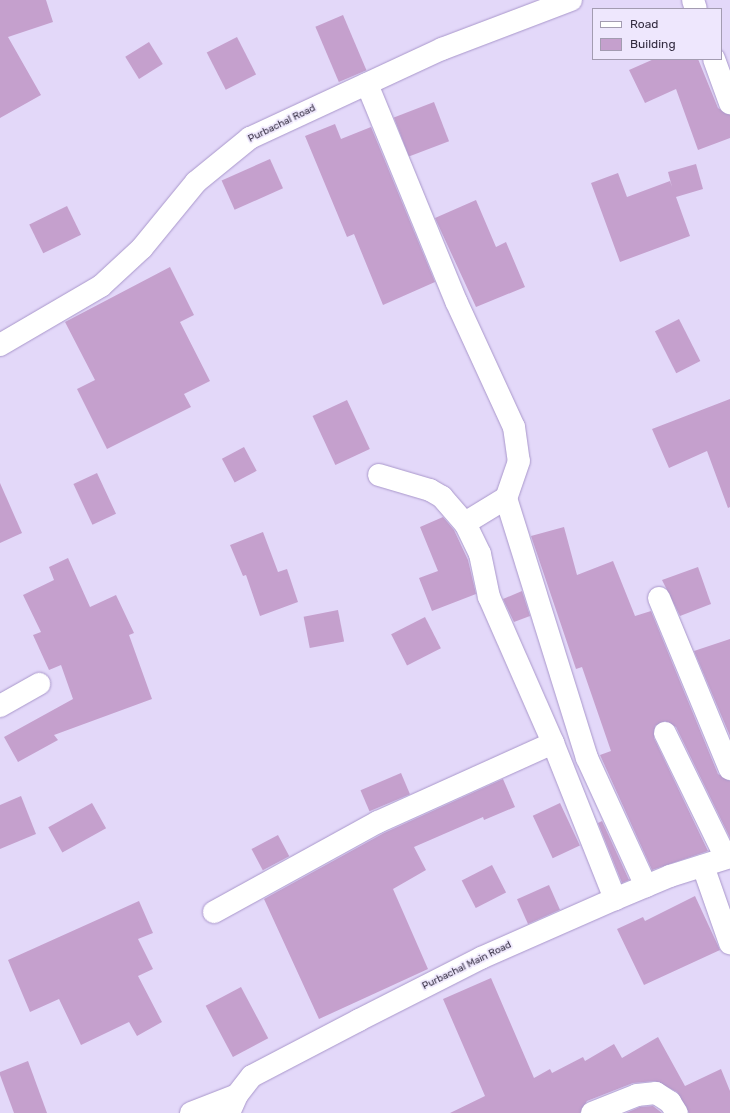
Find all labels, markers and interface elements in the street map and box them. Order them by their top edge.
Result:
legend [592,8,722,60]
text: Road [630,17,658,31]
text: Building [630,37,676,51]
street label: Purbachal Road [246,103,318,145]
street label: Purbachal Main Road [420,939,514,993]

